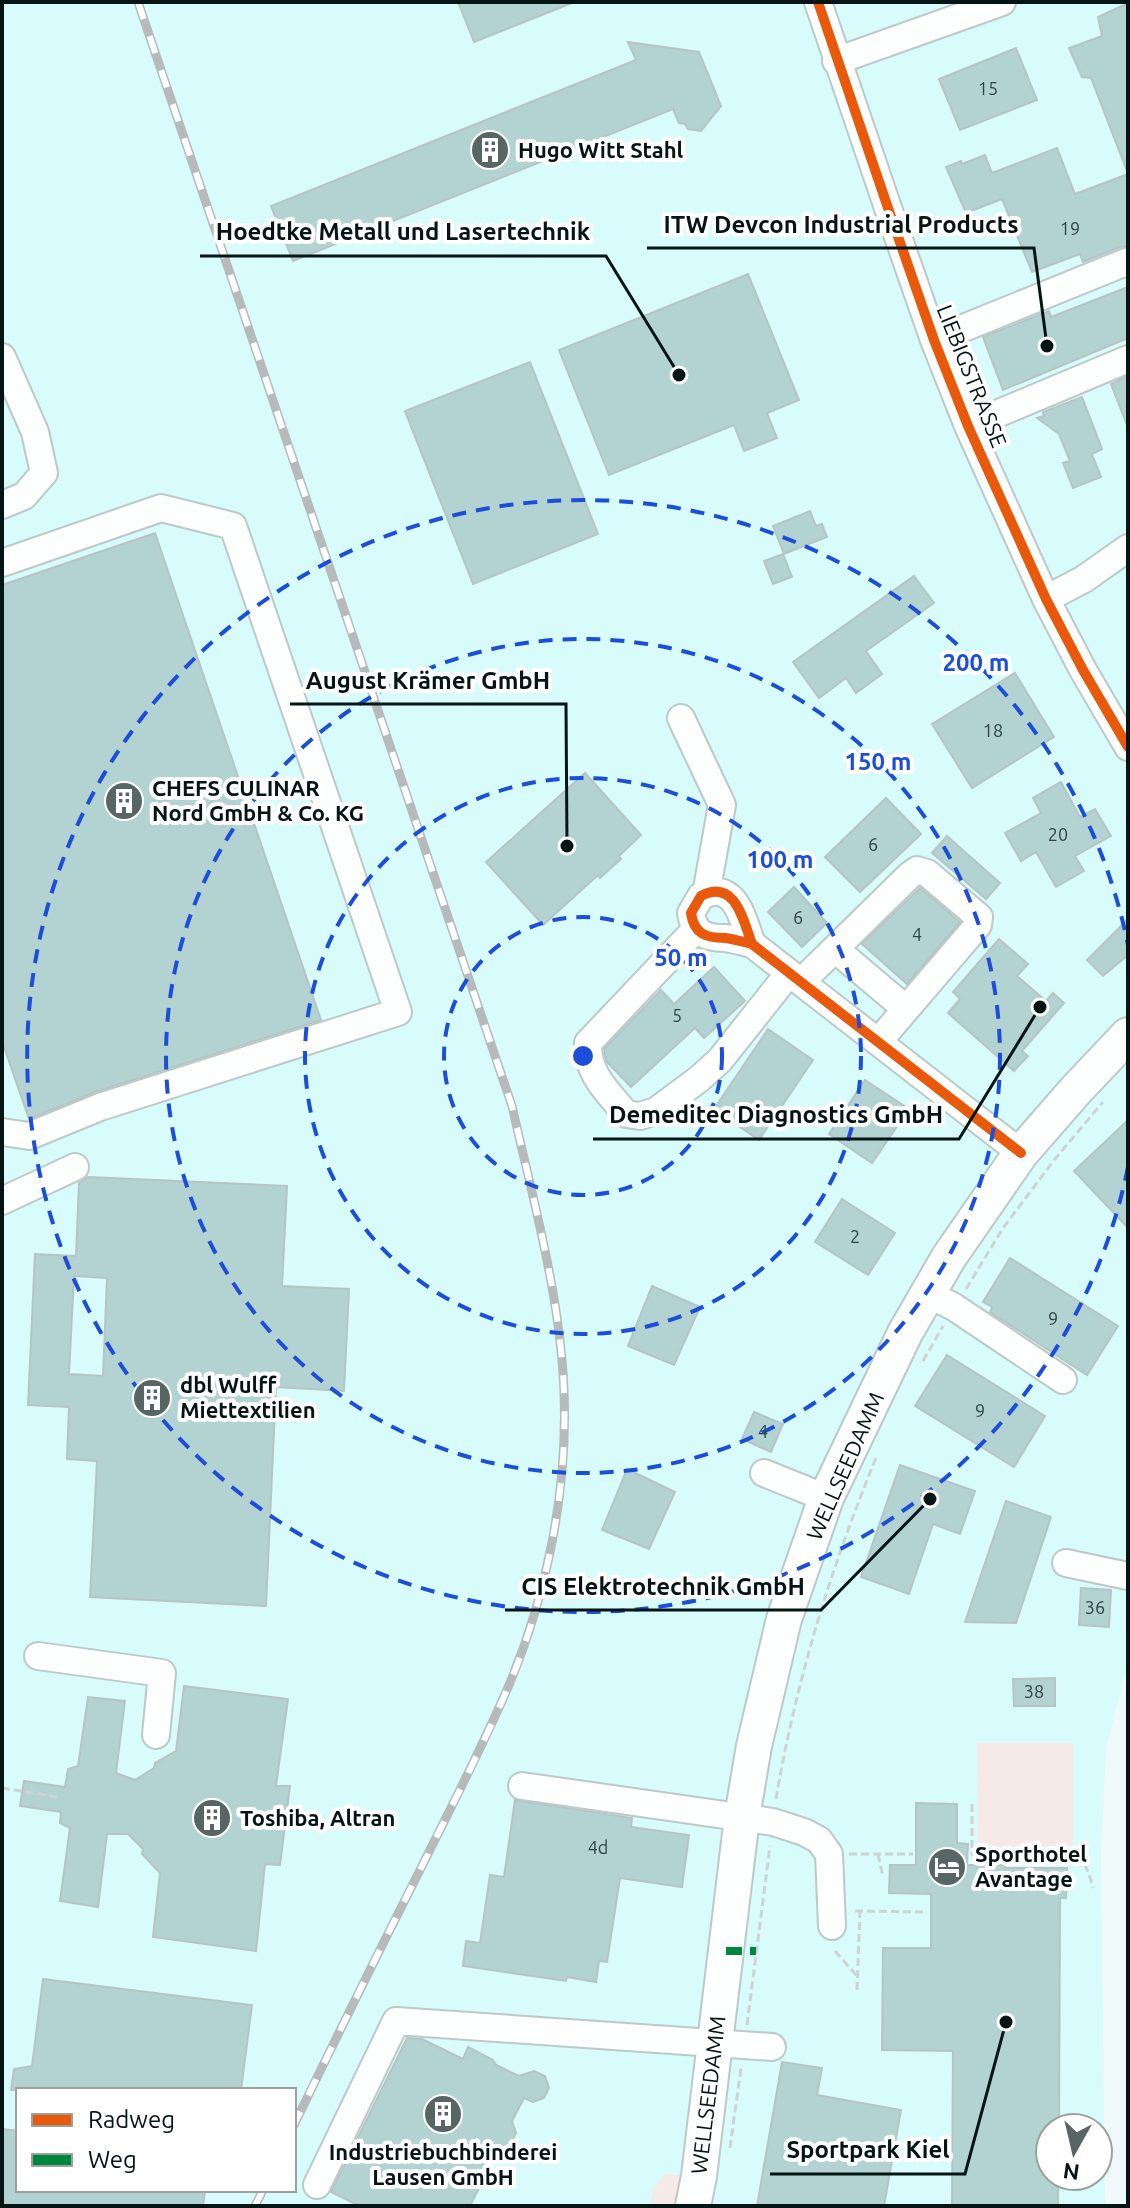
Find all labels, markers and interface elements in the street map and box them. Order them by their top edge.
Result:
house number: 15 [978,78,998,98]
building icon: Hugo Witt Stahl [469,129,511,171]
place label: Hugo Witt Stahl [518,137,684,162]
callout: ITW Devcon Industrial Products [647,200,1034,248]
callout: Hoedtke Metall und Lasertechnik [200,208,606,256]
text: ITW Devcon Industrial Products [664,211,1018,238]
text: Hoedtke Metall und Lasertechnik [216,218,591,245]
house number: 19 [1060,218,1080,238]
street label: LIEBIGSTRASSE [933,301,1012,451]
text: 200 m [943,649,1009,676]
callout: August Krämer GmbH [290,656,566,704]
text: August Krämer GmbH [306,667,550,694]
house number: 18 [983,720,1003,740]
text: 150 m [845,748,911,775]
place label: CHEFS CULINAR Nord GmbH & Co. KG [152,775,364,825]
building icon: CHEFS CULINAR Nord GmbH & Co. KG [103,780,145,822]
house number: 20 [1048,824,1068,844]
house number: 6 [868,834,878,854]
text: 100 m [747,846,813,873]
house number: 6 [793,907,803,927]
house number: 4 [912,924,922,944]
text: 50 m [654,944,708,971]
house number: 5 [672,1005,682,1025]
centre of rings [569,1042,597,1070]
callout: Demeditec Diagnostics GmbH [593,1091,959,1139]
text: Demeditec Diagnostics GmbH [609,1101,943,1128]
house number: 2 [850,1226,860,1246]
house number: 9 [1048,1308,1058,1328]
place label: dbl Wulff Miettextilien [180,1372,316,1422]
building icon: dbl Wulff Miettextilien [131,1377,173,1419]
street label: WELLSEEDAMM [801,1388,888,1544]
house number: 9 [975,1400,985,1420]
house number: 4 [758,1421,768,1441]
callout: CIS Elektrotechnik GmbH [505,1562,821,1610]
text: CIS Elektrotechnik GmbH [521,1573,805,1600]
house number: 36 [1085,1597,1105,1617]
house number: 38 [1024,1681,1044,1701]
building icon: Toshiba, Altran [191,1797,233,1839]
place label: Toshiba, Altran [240,1805,395,1830]
house number: 4d [588,1837,608,1857]
place label: Sporthotel Avantage [975,1841,1087,1891]
hotel icon: Sporthotel Avantage [926,1846,968,1888]
street label: WELLSEEDAMM [685,2014,730,2176]
legend [16,2088,296,2192]
building icon: Industriebuchbinderei Lausen GmbH [422,2093,464,2135]
text: Radweg [88,2106,175,2133]
north arrow [1034,2112,1114,2192]
callout: Sportpark Kiel [770,2126,965,2174]
text: Sportpark Kiel [786,2136,950,2163]
place label: Industriebuchbinderei Lausen GmbH [329,2139,557,2189]
text: Weg [88,2146,137,2173]
text: N [1061,2159,1081,2186]

